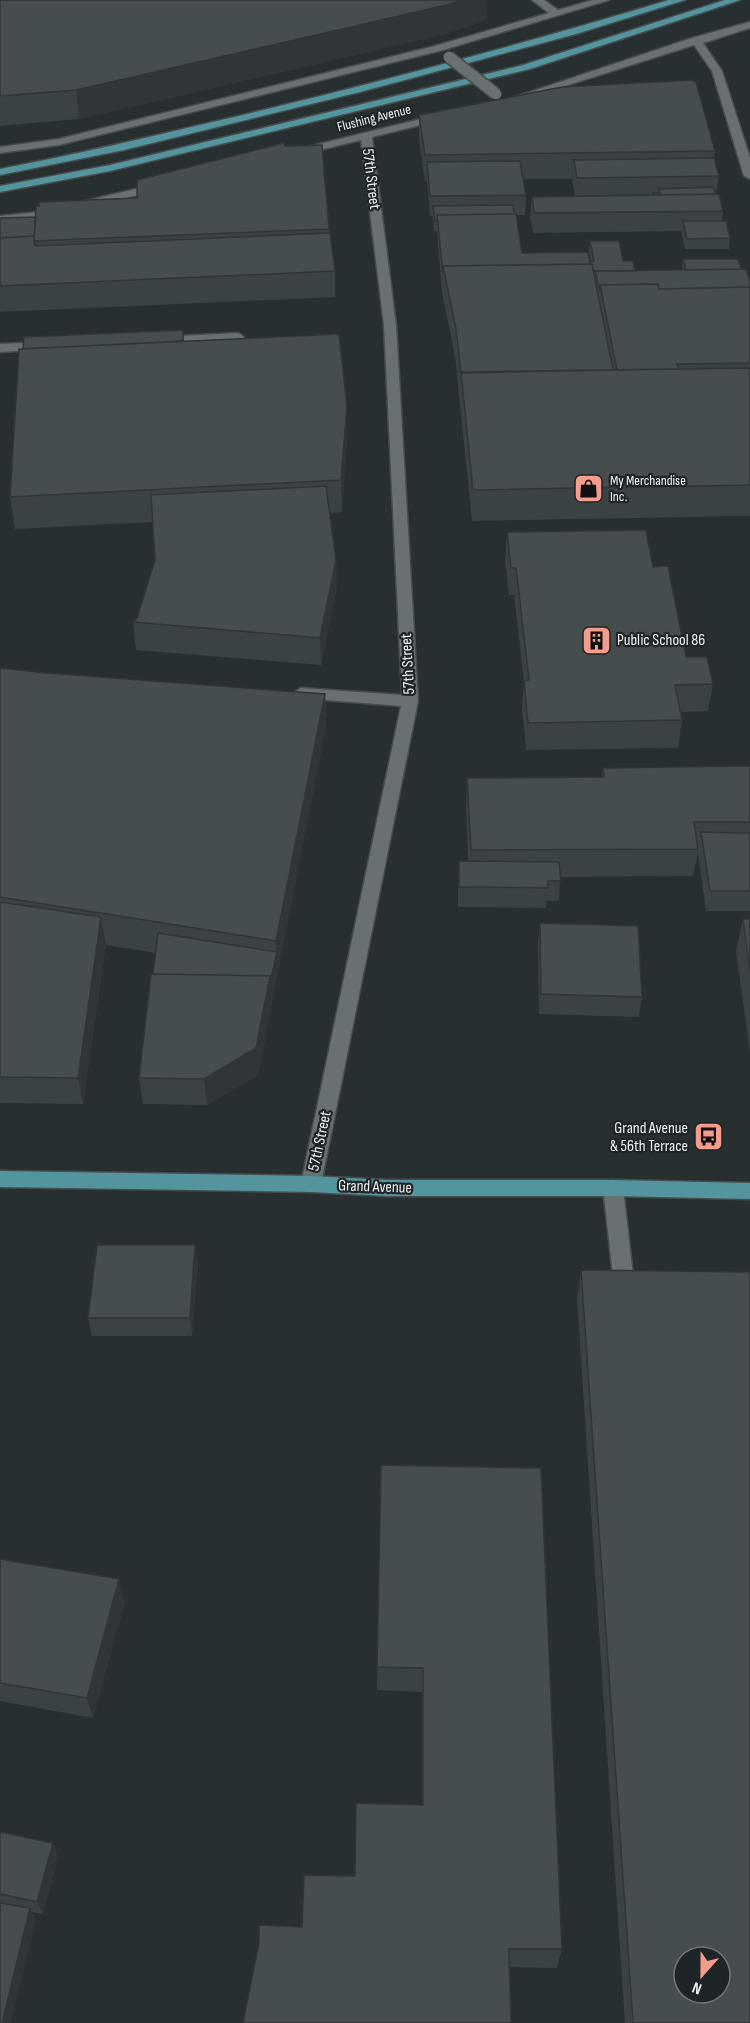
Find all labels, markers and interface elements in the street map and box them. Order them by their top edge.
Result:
street label: Flushing Avenue [335,101,413,135]
street label: 57th Street [358,148,384,211]
shop icon: My Merchandise Inc. [573,472,605,504]
place label: My Merchandise Inc. [610,472,686,505]
building icon: Public School 86 [580,624,612,656]
place label: Public School 86 [617,631,705,650]
street label: 57th Street [397,633,419,695]
street label: 57th Street [304,1109,336,1173]
place label: Grand Avenue & 56th Terrace [610,1119,688,1156]
bus stop icon: Grand Avenue & 56th Terrace [693,1121,725,1153]
street label: Grand Avenue [338,1176,412,1198]
north arrow [672,1945,732,2005]
text: N [690,1977,705,1998]

